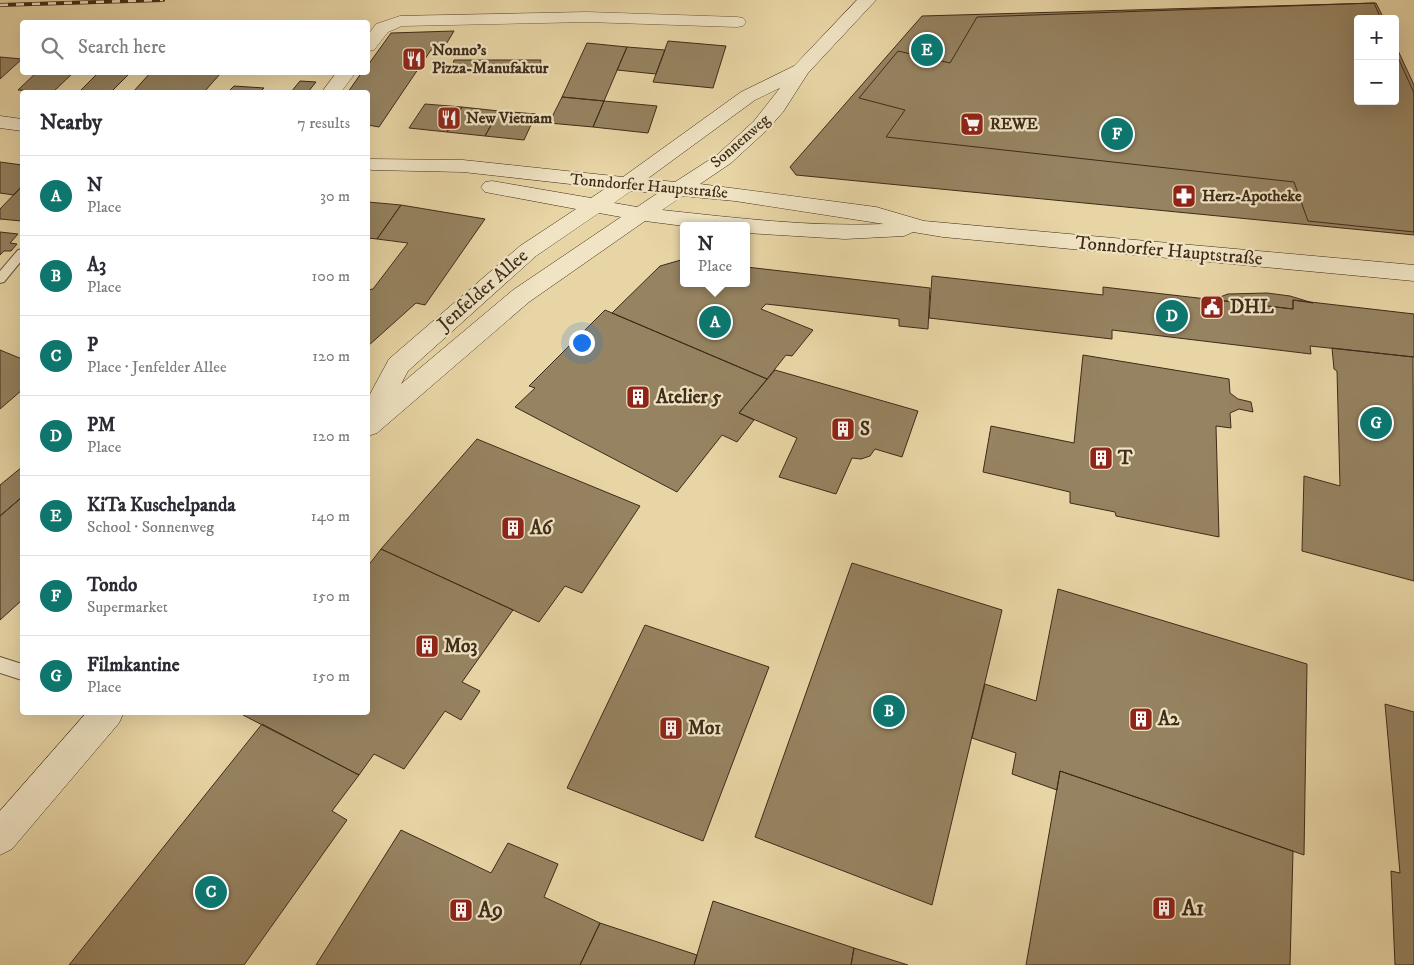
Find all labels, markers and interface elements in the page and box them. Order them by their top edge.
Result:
map controls [1354,15,1399,105]
button: + [1354,15,1399,60]
search box [20,20,370,75]
pin: E [911,31,943,69]
icon: search [38,34,66,62]
text: Search here [78,36,166,59]
place label: Nonno's Pizza-Manufaktur [432,40,550,78]
restaurant icon: Nonno's Pizza-Manufaktur [401,46,427,72]
button: − [1354,60,1399,105]
restaurant icon: New Vietnam [436,105,462,131]
place label: New Vietnam [466,108,552,128]
text: Nearby [40,110,102,136]
street label: Sonnenweg [706,110,774,172]
supermarket icon: REWE [959,111,985,137]
text: 7 results [297,113,350,133]
place label: REWE [990,114,1039,134]
pin: F [1101,115,1133,153]
street label: Tonndorfer Hauptstraße [569,169,729,203]
text: N [87,174,103,197]
pharmacy icon: Herz-Apotheke [1171,183,1197,209]
text: A [51,186,61,206]
text: 30 m [320,186,350,206]
place label: Herz-Apotheke [1202,186,1302,206]
text: Place [87,197,121,217]
popup [680,222,750,287]
street label: Tonndorfer Hauptstraße [1074,231,1264,271]
text: N [698,233,713,256]
street label: Jenfelder Allee [432,244,533,337]
text: A3 [87,254,106,277]
text: Place [698,256,732,276]
text: B [51,266,61,286]
text: 100 m [312,266,350,286]
text: Place [87,277,121,297]
public building icon: DHL [1199,294,1225,320]
place label: DHL [1230,296,1274,319]
pin: D [1156,297,1188,335]
pin: A [699,303,731,341]
your location [569,330,595,356]
text: P [87,334,98,357]
text: C [51,346,61,366]
text: 120 m [312,346,350,366]
text: Place · Jenfelder Allee [87,357,227,377]
building icon: Atelier 5 [625,384,651,410]
place label: Atelier 5 [655,386,722,409]
pin: G [1360,404,1392,442]
text: PM [87,414,115,437]
building icon: S [830,416,856,442]
place label: S [860,418,870,441]
text: D [50,426,62,446]
text: 120 m [312,426,350,446]
text: Place [87,437,121,457]
building icon: T [1088,445,1114,471]
place label: T [1117,447,1133,470]
text: KiTa Kuschelpanda [87,494,235,517]
text: E [50,506,62,526]
text: 140 m [311,506,350,526]
building icon: A6 [500,515,526,541]
text: School · Sonnenweg [87,517,214,537]
place label: A6 [529,517,553,540]
text: Tondo [87,574,137,597]
text: F [51,586,61,606]
text: 150 m [312,586,350,606]
text: Supermarket [87,597,168,617]
building icon: Mo3 [414,633,440,659]
place label: Mo3 [444,635,477,658]
text: Filmkantine [87,654,180,677]
text: G [50,666,62,686]
text: 150 m [312,666,350,686]
text: Place [87,677,121,697]
pin: B [873,692,905,730]
building icon: A2 [1128,706,1154,732]
place label: A2 [1157,708,1180,731]
building icon: Mo1 [658,715,684,741]
place label: Mo1 [688,717,721,740]
pin: C [195,873,227,911]
building icon: A1 [1151,895,1177,921]
place label: A1 [1181,895,1204,922]
building icon: A9 [448,897,474,923]
place label: A9 [477,897,503,924]

